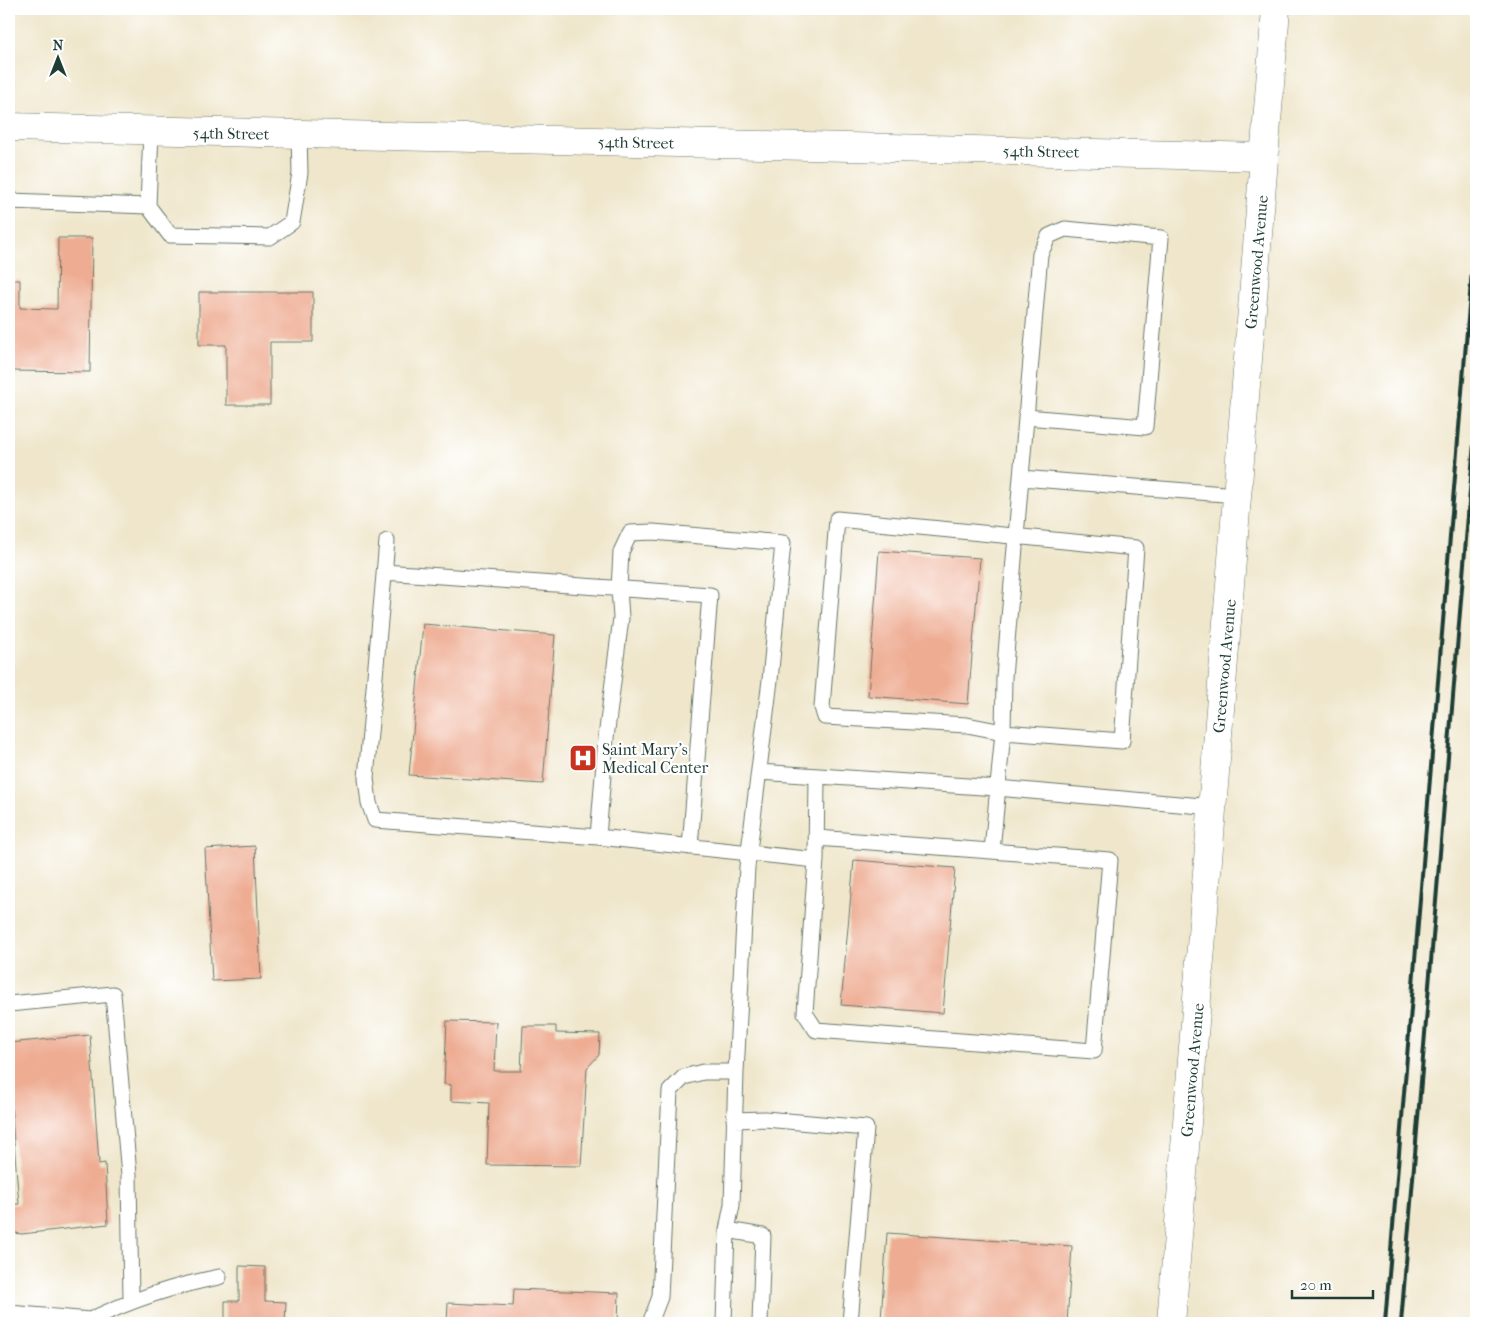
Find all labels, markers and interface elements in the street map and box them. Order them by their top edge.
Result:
north arrow [32,32,82,82]
text: N [53,37,64,54]
street label: 54th Street [192,123,270,144]
street label: 54th Street [597,132,675,153]
street label: 54th Street [1002,141,1080,162]
street label: Greenwood Avenue [1241,194,1272,330]
street label: Greenwood Avenue [1209,598,1240,734]
place label: Saint Mary's Medical Center [602,740,708,777]
hospital icon: Saint Mary's Medical Center [568,743,598,773]
street label: Greenwood Avenue [1177,1002,1208,1138]
scale bar [1292,1267,1374,1299]
text: 20 m [1300,1276,1332,1294]

